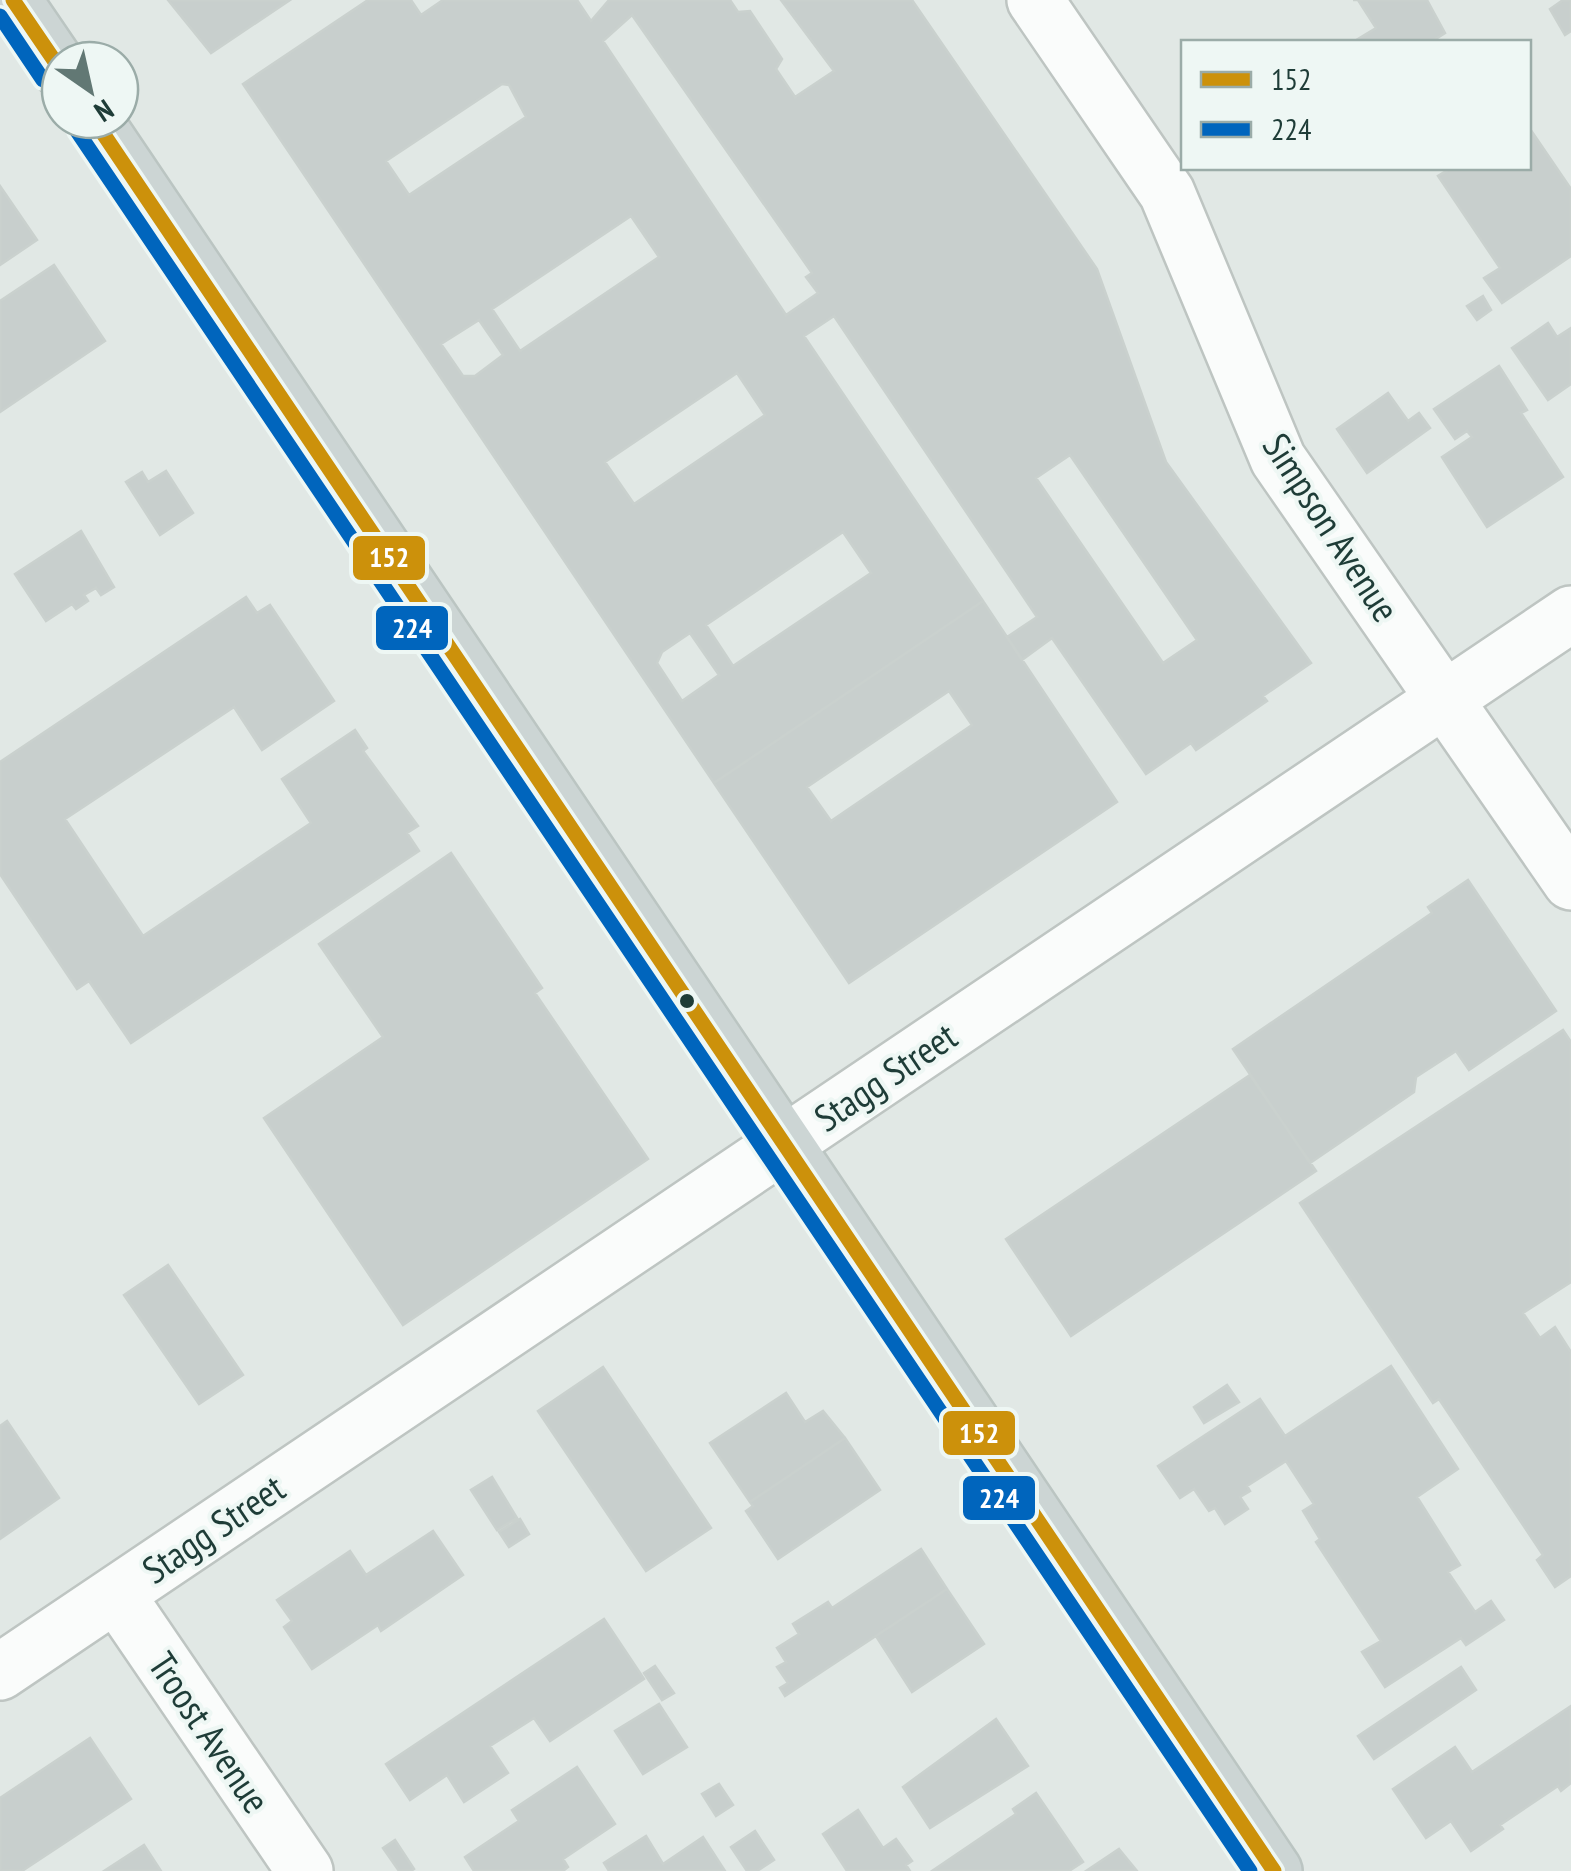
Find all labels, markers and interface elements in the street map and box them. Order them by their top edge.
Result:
north arrow [40,40,140,140]
legend [1181,40,1531,170]
text: 152 [1271,59,1312,98]
text: N [88,92,121,131]
text: 224 [1271,109,1312,148]
street label: Simpson Avenue [1253,424,1411,630]
line badge: 152 [351,534,427,582]
text: 152 [369,538,409,575]
line badge: 224 [374,604,450,652]
text: 224 [392,609,433,646]
unlabelled marker [677,991,697,1011]
street label: Stagg Street [804,1010,966,1141]
line badge: 152 [941,1409,1017,1457]
text: 152 [959,1414,999,1451]
street label: Stagg Street [132,1462,294,1593]
line badge: 224 [961,1474,1037,1522]
text: 224 [979,1479,1020,1516]
street label: Troost Avenue [138,1642,282,1822]

